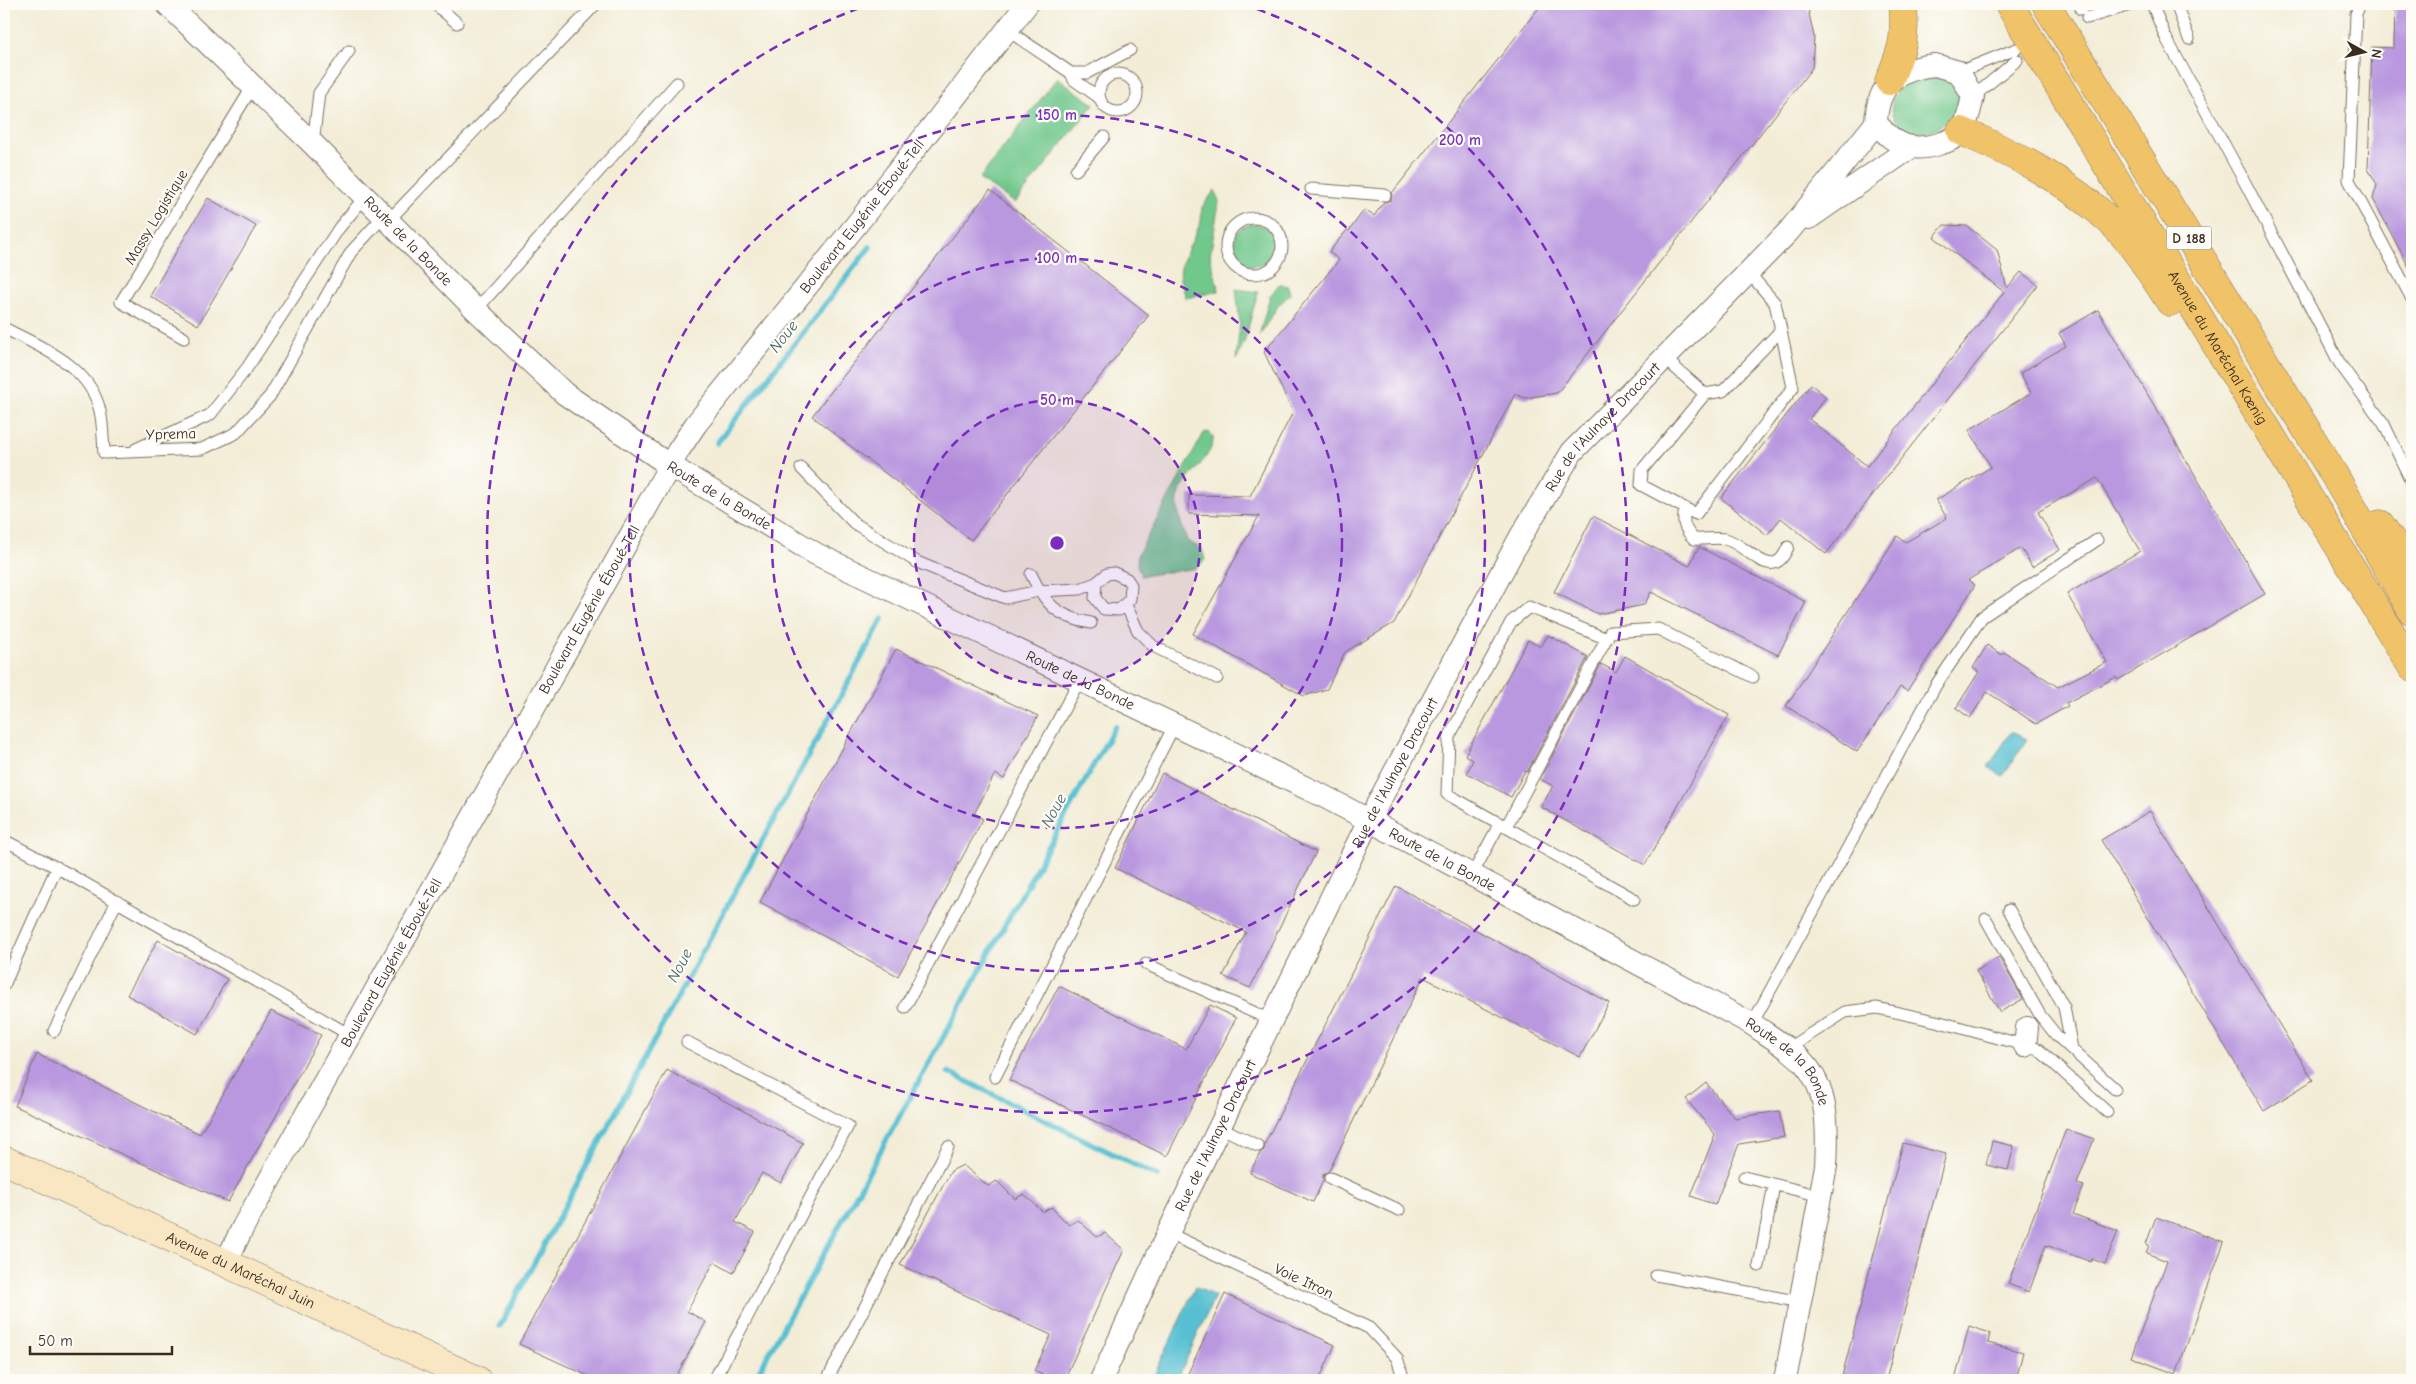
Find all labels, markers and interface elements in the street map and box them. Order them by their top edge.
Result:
north arrow [2338,28,2388,78]
text: N [2367,48,2385,59]
text: 150 m [1037,106,1077,124]
text: 200 m [1439,131,1481,149]
street label: Boulevard Eugénie Éboué-Tell [796,136,928,297]
street label: Massy Logistique [120,166,192,268]
street label: Route de la Bonde [360,192,456,290]
road number: D 188 [2166,227,2212,250]
text: 100 m [1037,249,1077,267]
street label: Avenue du Maréchal Kœnig [2164,267,2271,428]
water label: Noue [766,317,802,356]
street label: Rue de l'Aulnaye Dracourt [1541,358,1664,495]
text: 50 m [1040,391,1074,409]
street label: Yprema [146,424,196,444]
street label: Route de la Bonde [664,457,775,534]
street label: Boulevard Eugénie Éboué-Tell [535,522,644,697]
centre of rings [1048,534,1066,552]
street label: Route de la Bonde [1023,647,1138,714]
street label: Rue de l'Aulnaye Dracourt [1348,694,1442,850]
water label: Noue [1037,791,1070,830]
street label: Route de la Bonde [1386,824,1499,895]
street label: Boulevard Eugénie Éboué-Tell [337,875,446,1050]
water label: Noue [664,946,696,985]
street label: Route de la Bonde [1743,1013,1833,1108]
street label: Rue de l'Aulnaye Dracourt [1171,1056,1260,1214]
street label: Avenue du Maréchal Juin [163,1228,318,1312]
street label: Voie Itron [1272,1260,1336,1302]
scale bar [30,1324,172,1356]
text: 50 m [38,1332,73,1350]

